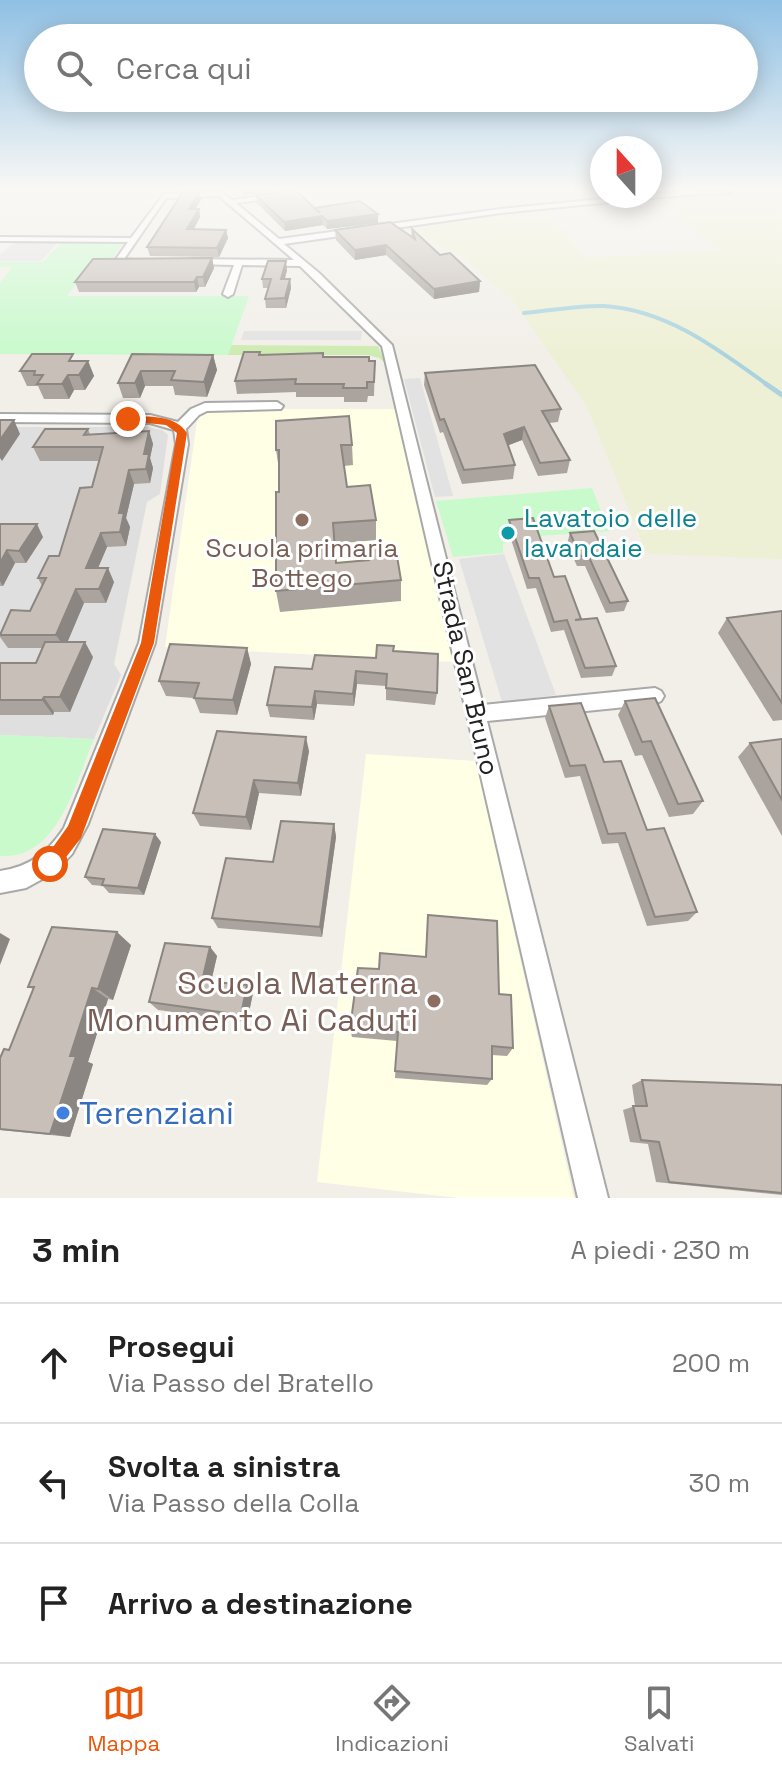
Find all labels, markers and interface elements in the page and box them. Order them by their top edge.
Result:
search box [24,24,758,112]
icon: search [52,46,96,90]
text: Cerca qui [116,49,252,88]
north arrow [590,136,662,208]
route end [110,401,146,437]
place label: Lavatoio delle lavandaie [524,501,697,565]
marker: Scuola primaria Bottego [293,511,311,529]
marker: Lavatoio delle lavandaie [499,524,517,542]
place label: Scuola primaria Bottego [206,531,398,595]
street label: Strada San Bruno [425,558,507,778]
route start [32,846,68,882]
place label: Scuola Materna Monumento Ai Caduti [87,963,418,1040]
marker: Scuola Materna Monumento Ai Caduti [425,992,443,1010]
place label: Terenziani [79,1093,234,1133]
marker: Terenziani [54,1104,72,1122]
text: 3 min [32,1229,120,1272]
text: A piedi · 230 m [570,1233,750,1267]
text: Prosegui [108,1327,234,1366]
icon: ahead [32,1341,76,1385]
text: 200 m [672,1346,750,1380]
text: Via Passo del Bratello [108,1366,374,1400]
text: Svolta a sinistra [108,1447,340,1486]
icon: left [32,1461,76,1505]
text: 30 m [689,1466,750,1500]
text: Via Passo della Colla [108,1486,359,1520]
icon: arrive [32,1581,76,1625]
text: Arrivo a destinazione [108,1584,413,1623]
tab: Mappa [88,1681,160,1757]
tab: Indicazioni [335,1681,449,1757]
tab: Salvati [624,1681,694,1757]

